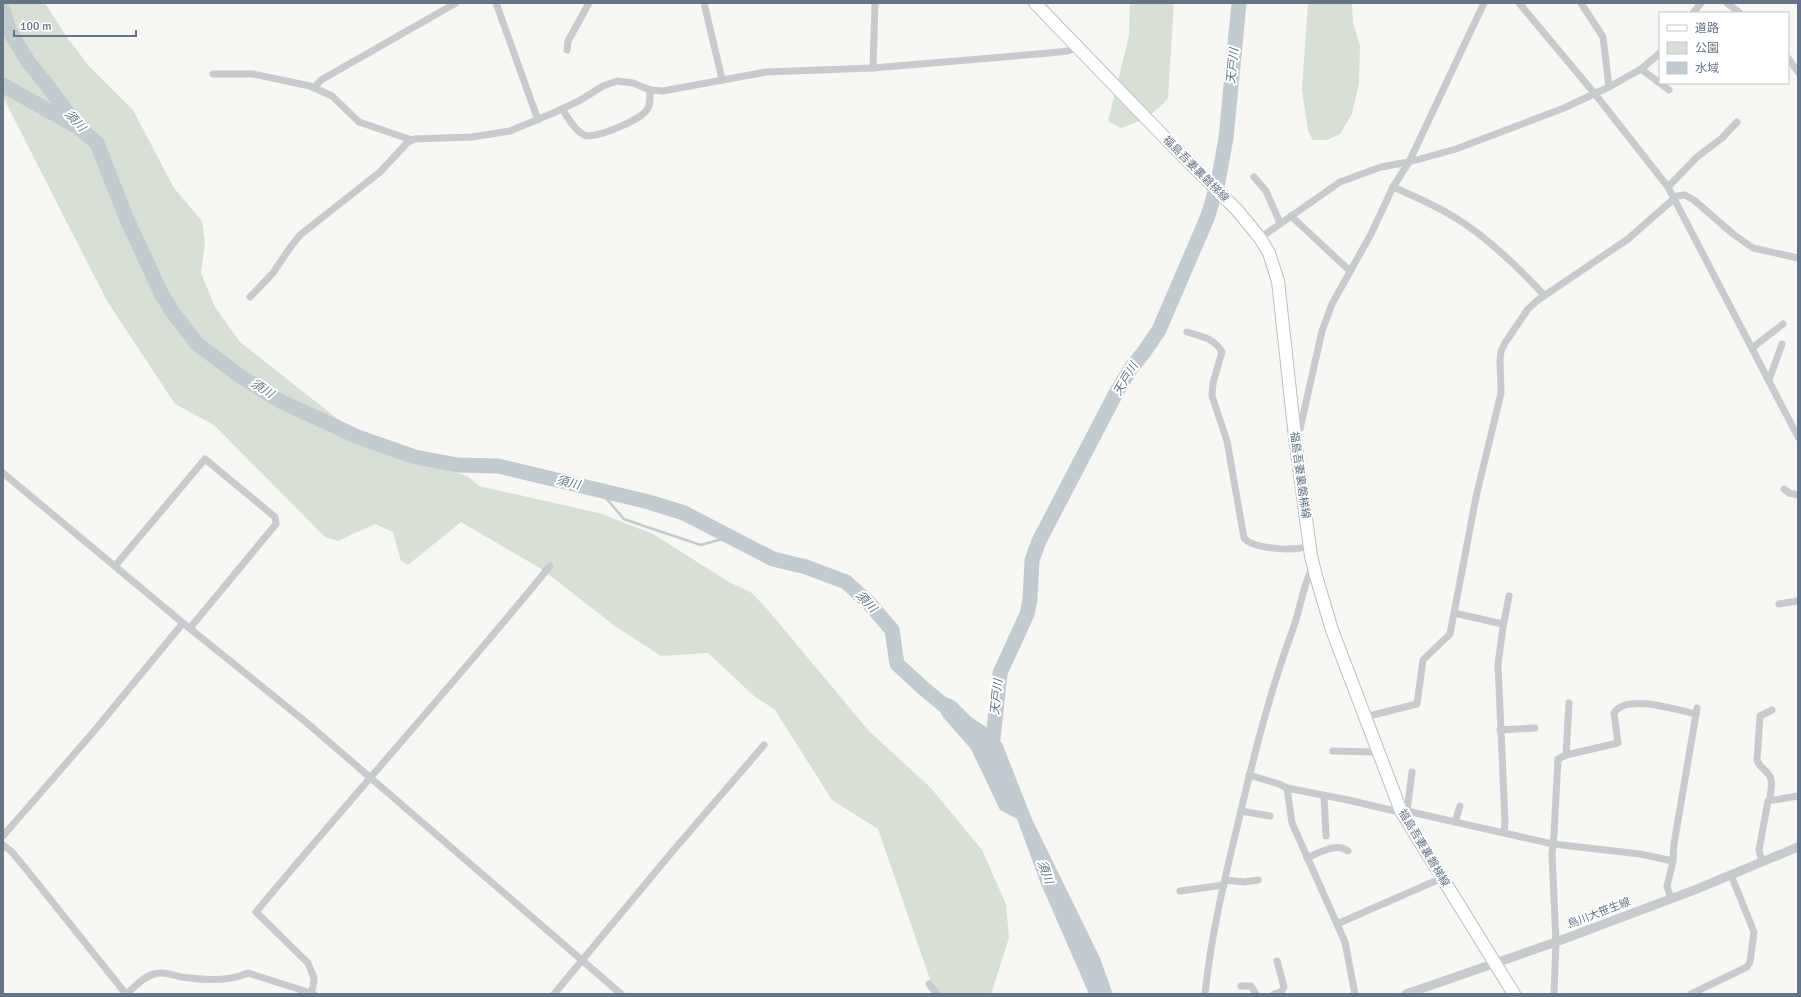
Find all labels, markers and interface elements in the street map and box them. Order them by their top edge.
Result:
scale bar [14,12,136,38]
legend [1659,12,1789,84]
text: 100 m [20,19,52,34]
text: 道路 [1695,21,1719,36]
text: 公園 [1695,41,1719,56]
water label: 天戸川 [1224,45,1243,85]
text: 水域 [1695,61,1719,76]
water label: 須川 [61,107,90,136]
street label: 福島吾妻裏磐梯線 [1160,133,1232,205]
water label: 天戸川 [1110,358,1143,398]
water label: 須川 [248,376,278,403]
street label: 福島吾妻裏磐梯線 [1287,431,1313,519]
water label: 須川 [555,473,583,493]
water label: 須川 [852,588,881,617]
water label: 天戸川 [988,676,1007,716]
street label: 福島吾妻裏磐梯線 [1396,807,1452,889]
water label: 須川 [1034,858,1057,888]
street label: 鳥川大笹生線 [1566,895,1632,931]

